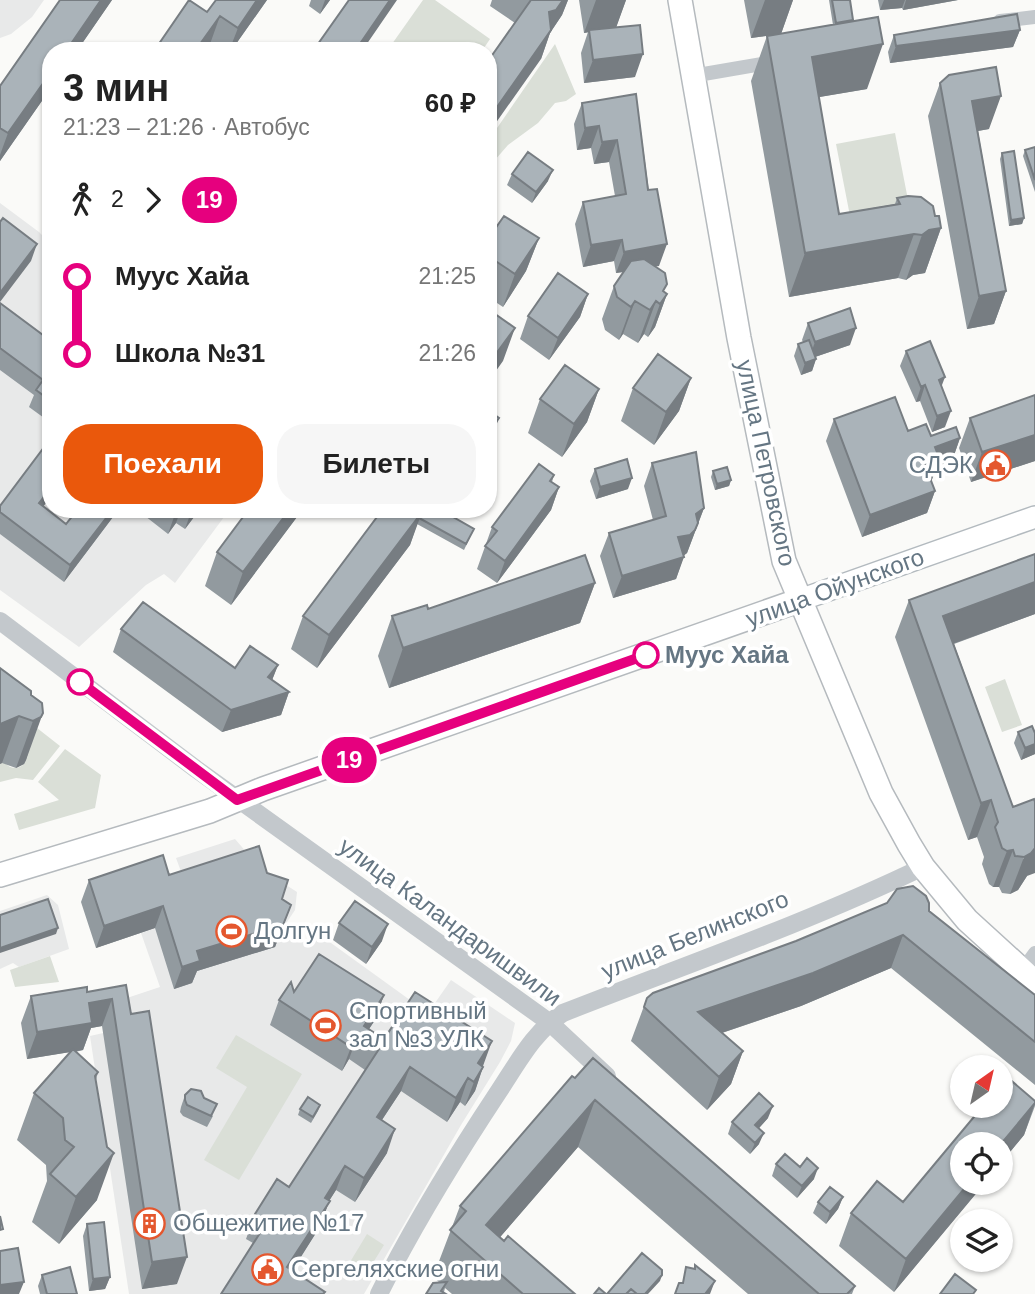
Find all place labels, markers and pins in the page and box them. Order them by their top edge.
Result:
public building icon: СДЭК [979,448,1013,482]
place label: СДЭК [909,451,973,478]
place label: Муус Хайа [665,641,789,668]
marker: Муус Хайа [633,642,659,668]
unlabelled marker [67,669,93,695]
sports icon: Долгун [214,914,248,948]
place label: Долгун [254,917,331,944]
place label: Спортивный зал №3 УЛК [349,997,487,1052]
sports icon: Спортивный зал №3 УЛК [309,1008,343,1042]
building icon: Общежитие №17 [133,1206,167,1240]
place label: Общежитие №17 [173,1209,364,1236]
public building icon: Сергеляхские огни [251,1252,285,1286]
place label: Сергеляхские огни [291,1255,499,1282]

